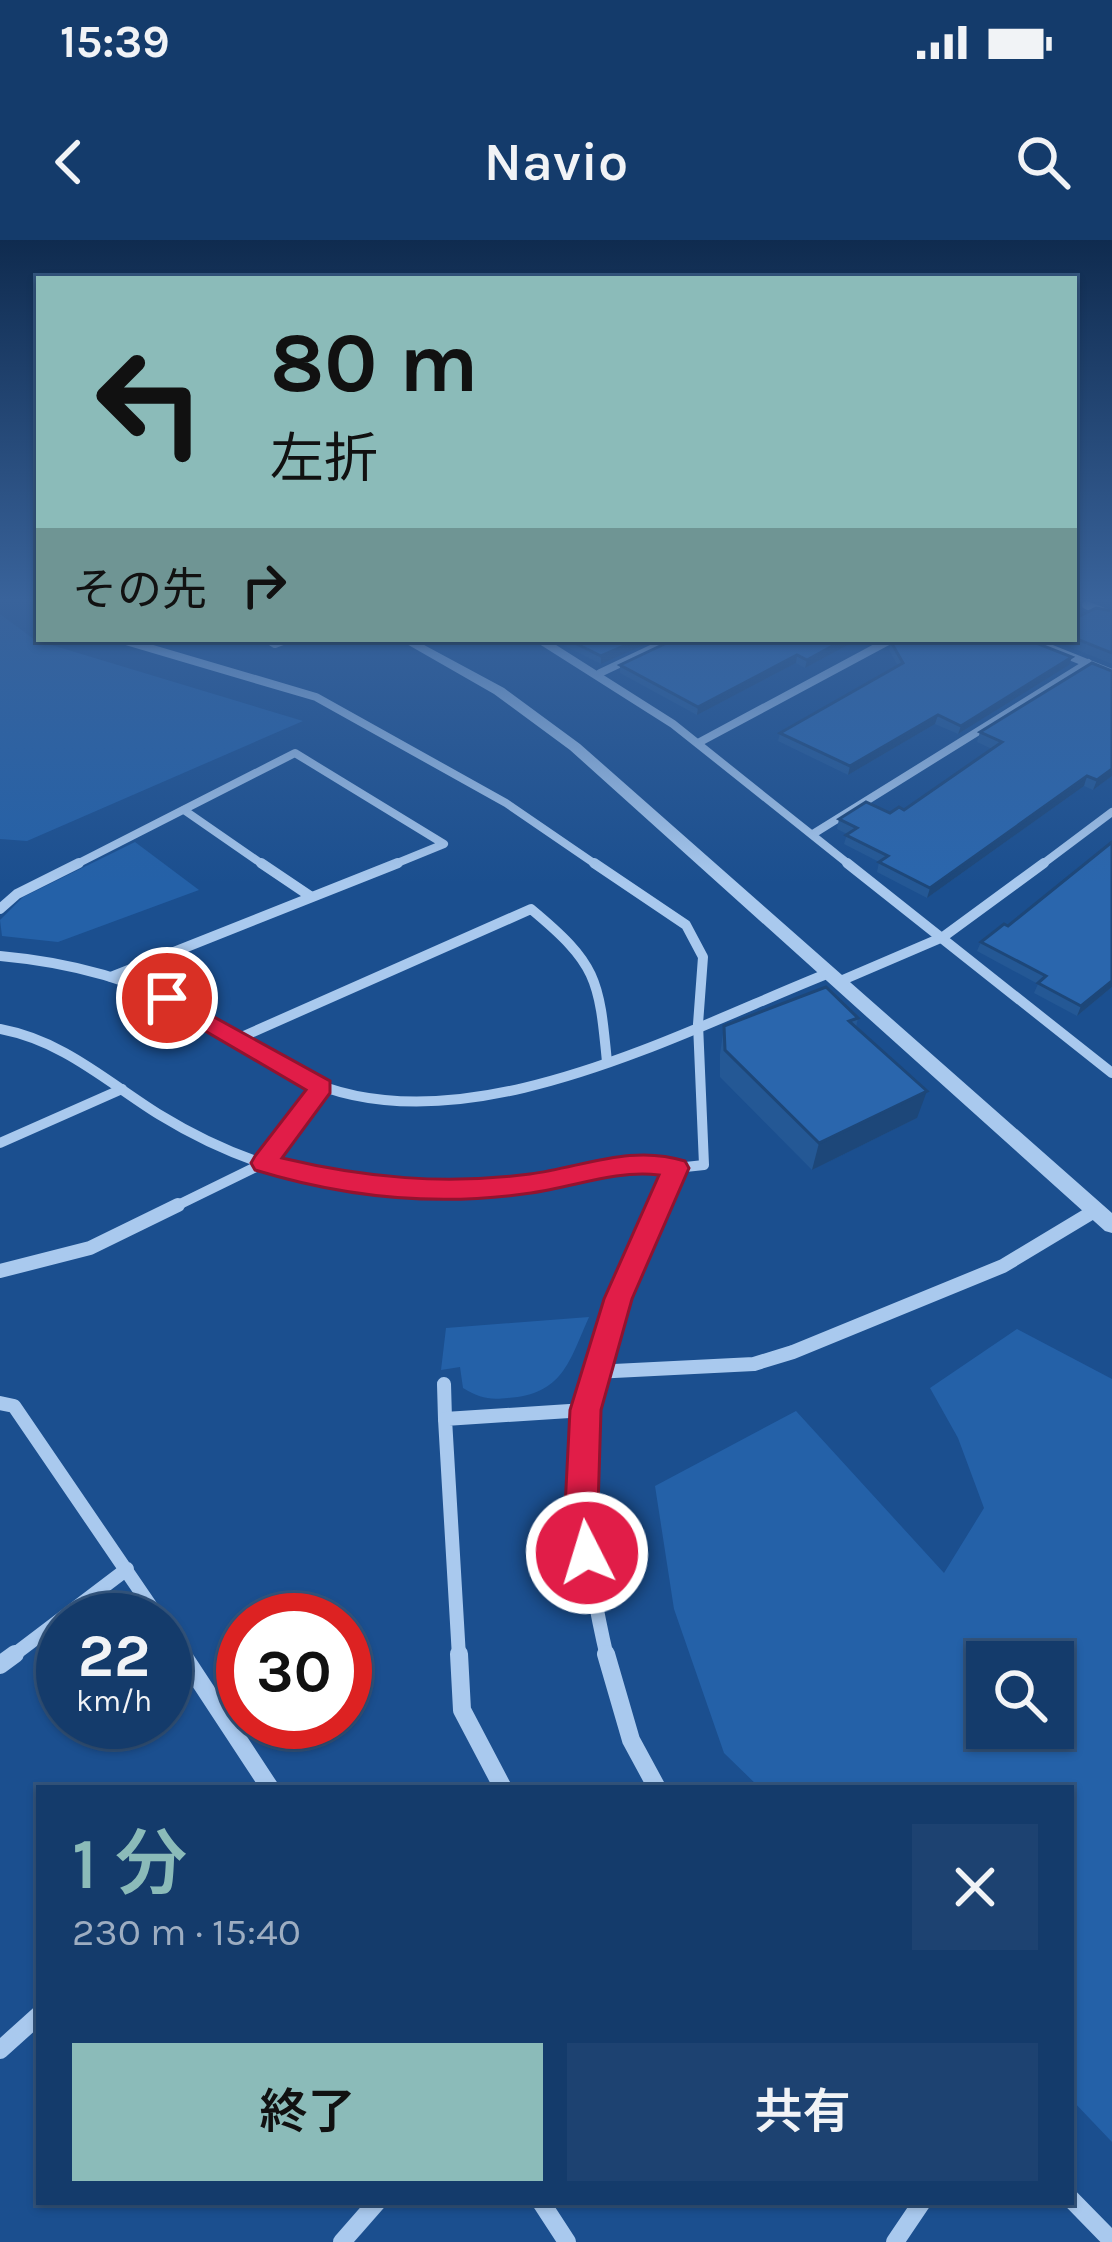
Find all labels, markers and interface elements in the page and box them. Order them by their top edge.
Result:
text: 15:39 [60,16,170,68]
icon: back [36,129,102,195]
icon: search [1010,129,1076,195]
text: Navio [484,130,628,194]
text: 80 m [270,314,478,412]
icon: left [72,324,228,480]
text: 左折 [270,427,378,491]
icon: right [231,552,297,618]
text: その先 [72,564,207,616]
pin [116,947,218,1049]
icon: arrive [134,965,200,1031]
position arrow [524,1490,650,1616]
speed limit sign: 30 [216,1593,372,1749]
text: 22 [78,1621,150,1691]
map controls [966,1641,1074,1749]
button: search [966,1641,1074,1749]
text: km/h [76,1683,152,1719]
text: 1 分 [72,1822,187,1906]
button: close [912,1824,1038,1950]
text: 230 m · 15:40 [72,1909,301,1955]
button: 終了 [72,2043,543,2181]
button: 共有 [567,2043,1038,2181]

